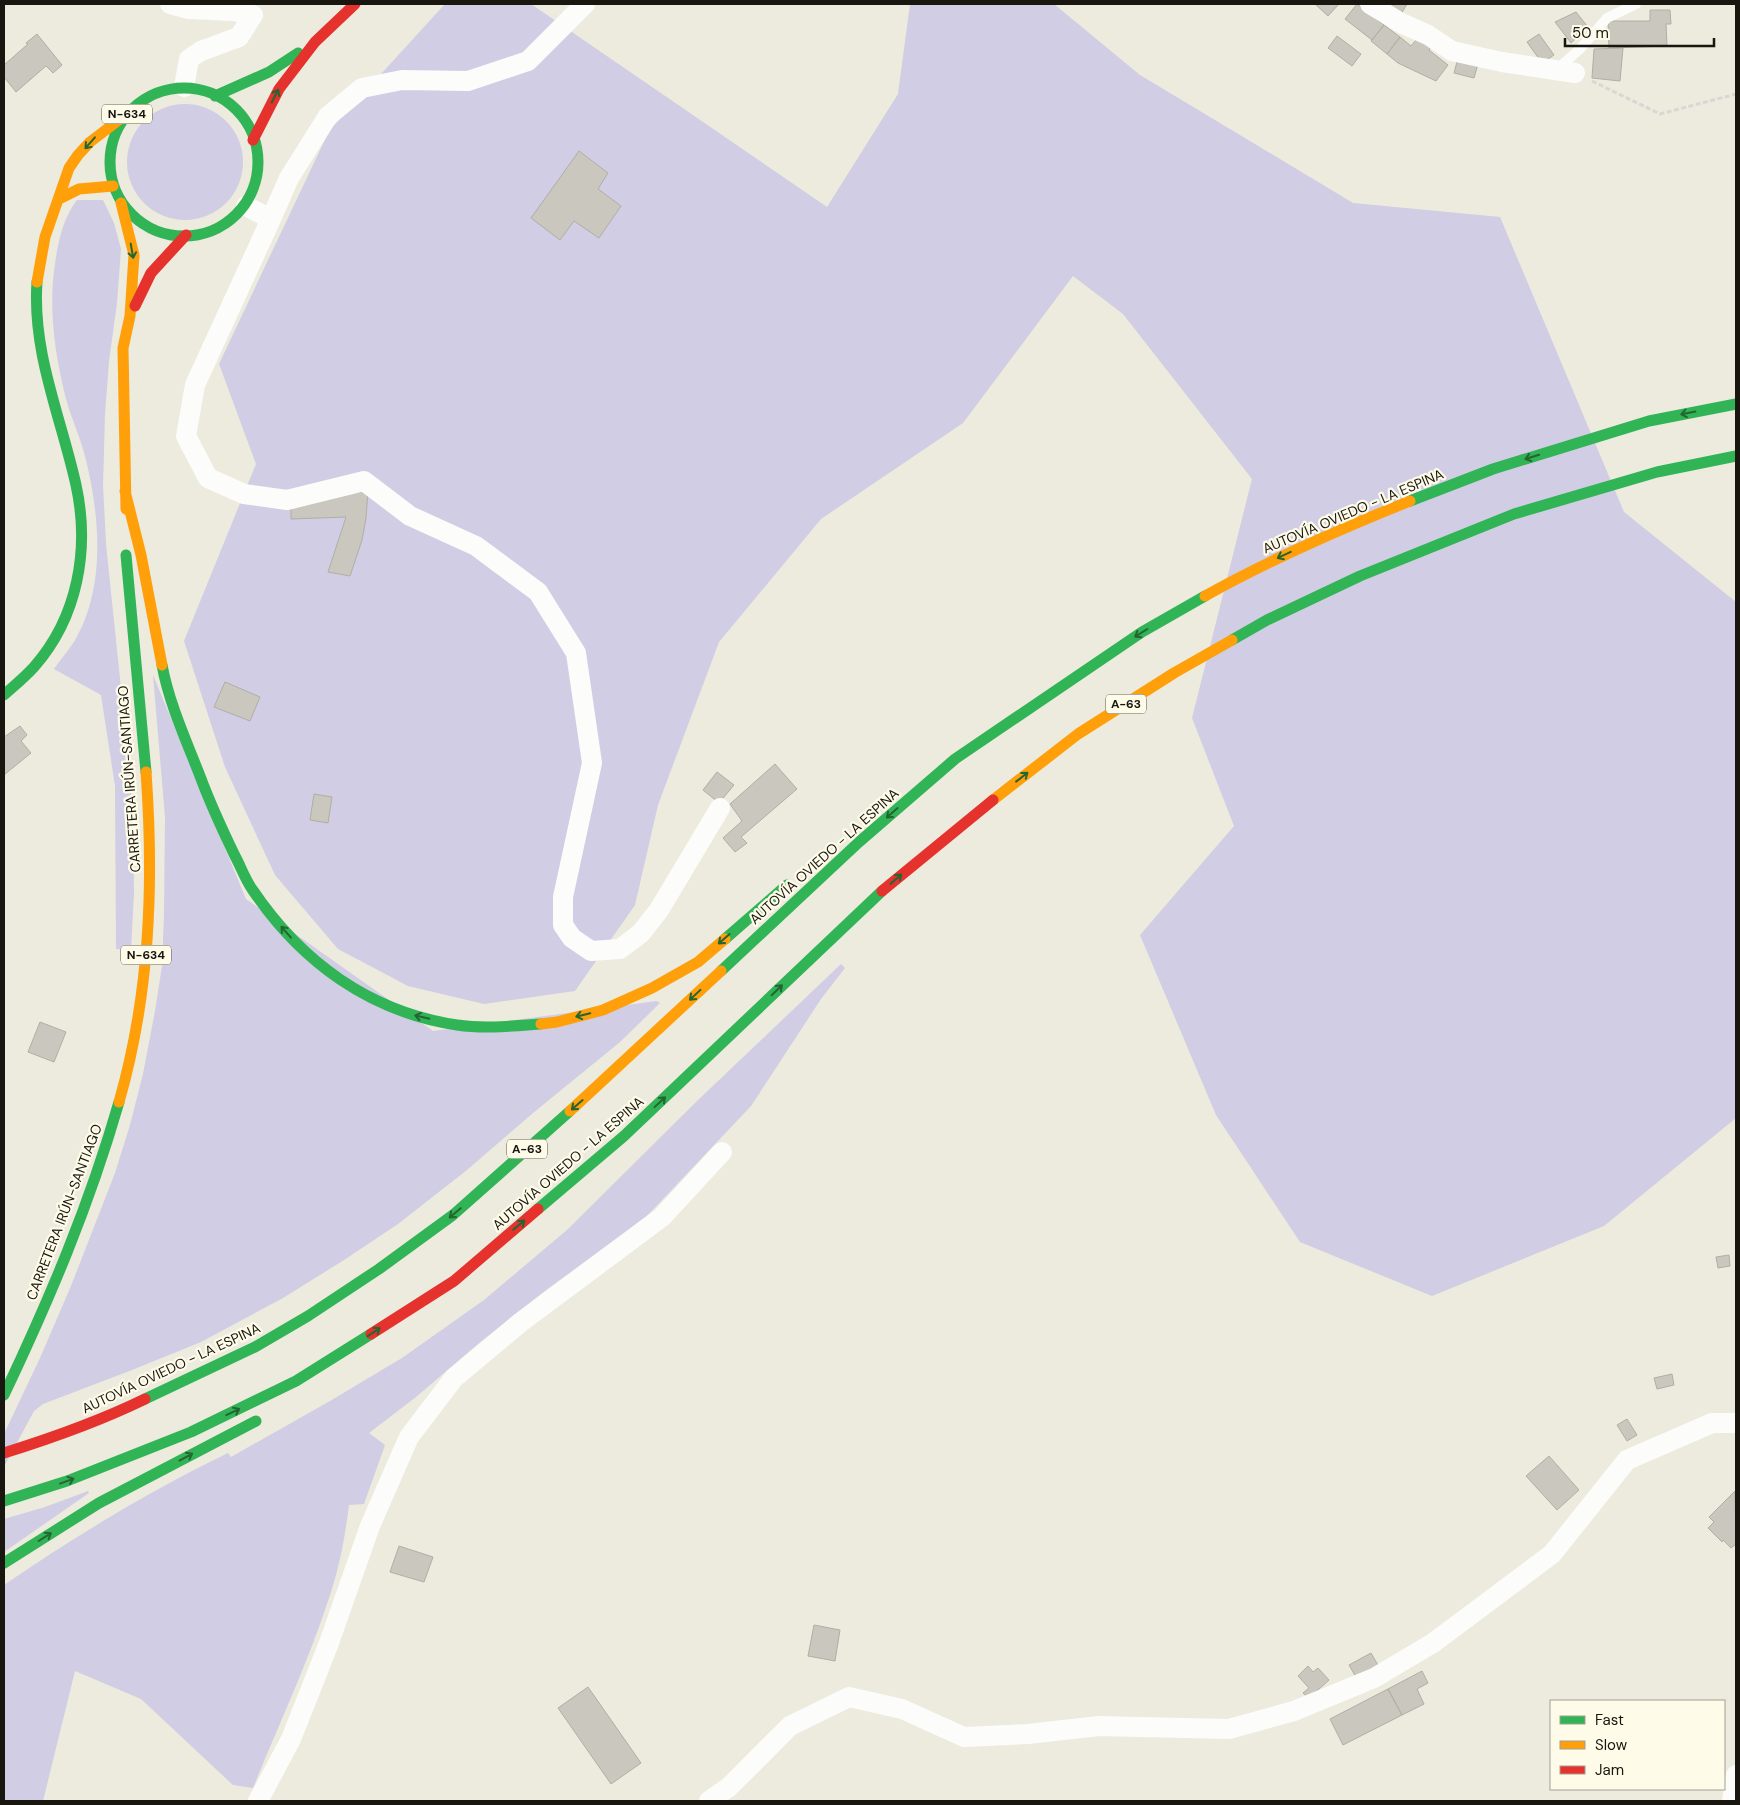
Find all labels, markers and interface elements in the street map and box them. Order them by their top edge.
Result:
scale bar [1565,15,1714,47]
text: 50 m [1572,23,1609,43]
one-way arrow [271,89,280,104]
road number: N-634 [102,105,152,124]
one-way arrow [84,137,95,150]
one-way arrow [128,242,138,258]
one-way arrow [1681,409,1697,418]
one-way arrow [1524,452,1540,462]
street label: AUTOVÍA OVIEDO - LA ESPINA [1260,465,1446,557]
one-way arrow [1277,551,1292,561]
one-way arrow [1134,628,1148,638]
street label: CARRETERA IRÚN-SANTIAGO [113,685,145,873]
road number: A-63 [1106,694,1146,714]
one-way arrow [1015,772,1028,783]
street label: AUTOVÍA OVIEDO - LA ESPINA [746,784,902,928]
one-way arrow [886,808,899,819]
one-way arrow [889,873,902,885]
one-way arrow [281,926,292,939]
one-way arrow [718,933,731,944]
road number: N-634 [121,946,171,964]
one-way arrow [770,984,783,996]
one-way arrow [689,989,702,1001]
one-way arrow [575,1011,591,1020]
one-way arrow [415,1012,431,1021]
street label: AUTOVÍA OVIEDO - LA ESPINA [489,1092,647,1234]
one-way arrow [653,1096,666,1108]
one-way arrow [570,1100,583,1111]
street label: CARRETERA IRÚN-SANTIAGO [22,1121,106,1303]
road number: A-63 [507,1140,547,1158]
one-way arrow [448,1207,461,1218]
one-way arrow [512,1220,525,1231]
street label: AUTOVÍA OVIEDO - LA ESPINA [79,1319,263,1417]
one-way arrow [367,1327,381,1337]
one-way arrow [225,1407,240,1417]
one-way arrow [179,1452,194,1462]
one-way arrow [59,1476,74,1485]
one-way arrow [38,1532,52,1542]
legend [1550,1700,1725,1790]
text: Fast [1595,1710,1624,1730]
text: Slow [1595,1735,1628,1755]
text: Jam [1595,1760,1624,1780]

